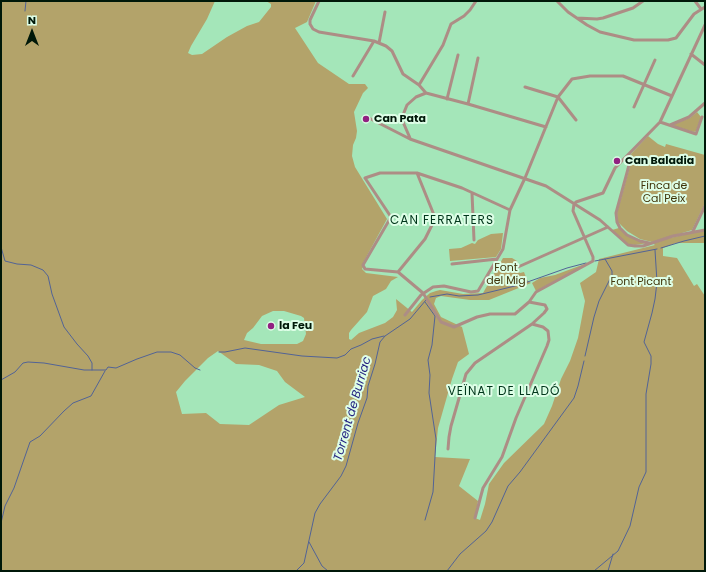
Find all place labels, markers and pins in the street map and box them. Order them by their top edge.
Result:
place label: Can Pata [374,112,426,126]
marker: Can Pata [361,114,371,124]
place label: Can Baladia [625,154,694,168]
marker: Can Baladia [612,156,622,166]
place label: la Feu [279,319,312,333]
marker: la Feu [266,321,276,331]

